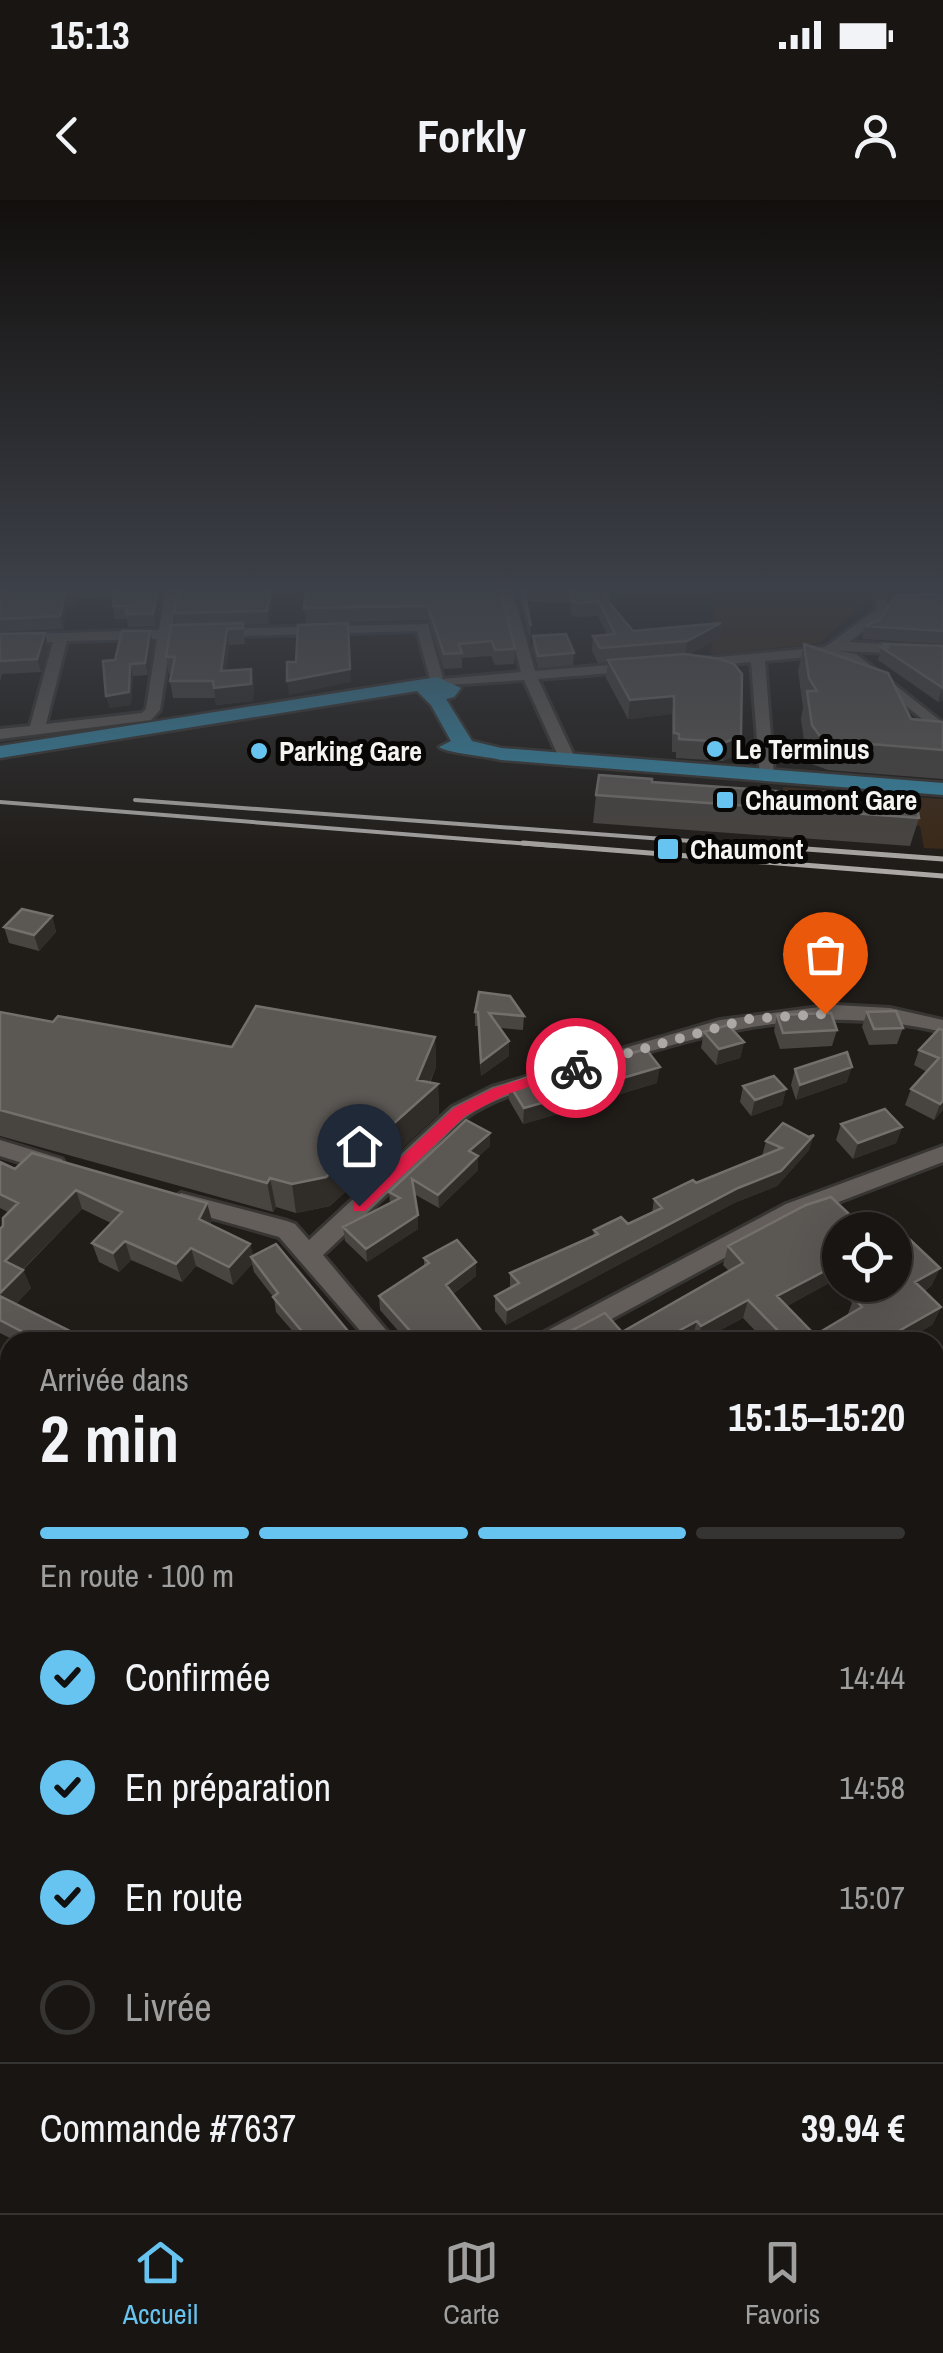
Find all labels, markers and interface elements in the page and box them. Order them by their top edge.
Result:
text: 15:13 [50,10,130,61]
text: Forkly [417,105,526,166]
icon: back [40,108,95,163]
icon: person [848,108,903,163]
place label: Le Terminus [735,730,870,768]
place label: Parking Gare [279,732,422,770]
marker: Le Terminus [704,738,726,760]
marker: Parking Gare [248,740,270,762]
place label: Chaumont Gare [745,781,917,819]
marker: Chaumont Gare [714,789,736,811]
place label: Chaumont [690,830,804,868]
marker: Chaumont [655,836,681,862]
pin [783,912,868,1015]
icon: bag [798,927,853,982]
courier [526,1018,626,1118]
icon: bike [549,1041,604,1096]
pin [317,1104,402,1207]
icon: home [332,1119,387,1174]
map controls [822,1212,912,1302]
button: locate [822,1212,912,1302]
text: Arrivée dans [40,1358,189,1401]
text: 15:15–15:20 [728,1392,905,1443]
text: 2 min [40,1395,179,1482]
text: En route · 100 m [40,1554,234,1597]
icon: check [40,1650,95,1705]
text: Confirmée [125,1652,270,1703]
text: 14:44 [839,1656,905,1699]
icon: check [40,1760,95,1815]
text: En préparation [125,1762,331,1813]
text: 14:58 [839,1766,905,1809]
icon: check [40,1870,95,1925]
text: En route [125,1872,243,1923]
text: 15:07 [839,1876,905,1919]
text: Livrée [125,1982,212,2033]
text: Commande #7637 [40,2103,296,2154]
text: 39.94 € [801,2103,905,2154]
tab: Accueil [123,2235,198,2333]
tab: Carte [443,2235,500,2333]
tab: Favoris [745,2235,820,2333]

